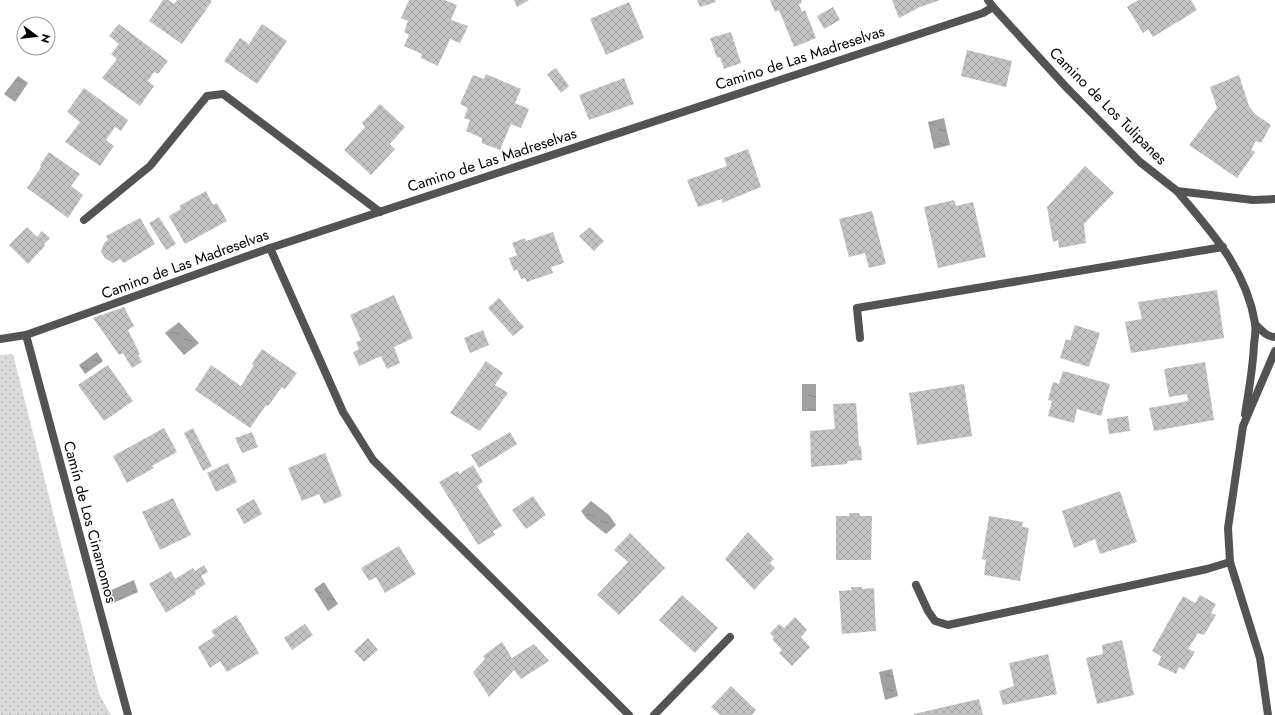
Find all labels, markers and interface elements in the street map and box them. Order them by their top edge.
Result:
north arrow [16,16,56,56]
street label: Camino de Las Madreselvas [713,20,887,96]
text: N [37,32,55,45]
street label: Camino de Los Tulipanes [1044,42,1172,170]
street label: Camino de Las Madreselvas [405,122,579,198]
street label: Camino de Las Madreselvas [98,223,272,305]
street label: Camín de Los Cinamomos [58,439,122,605]

